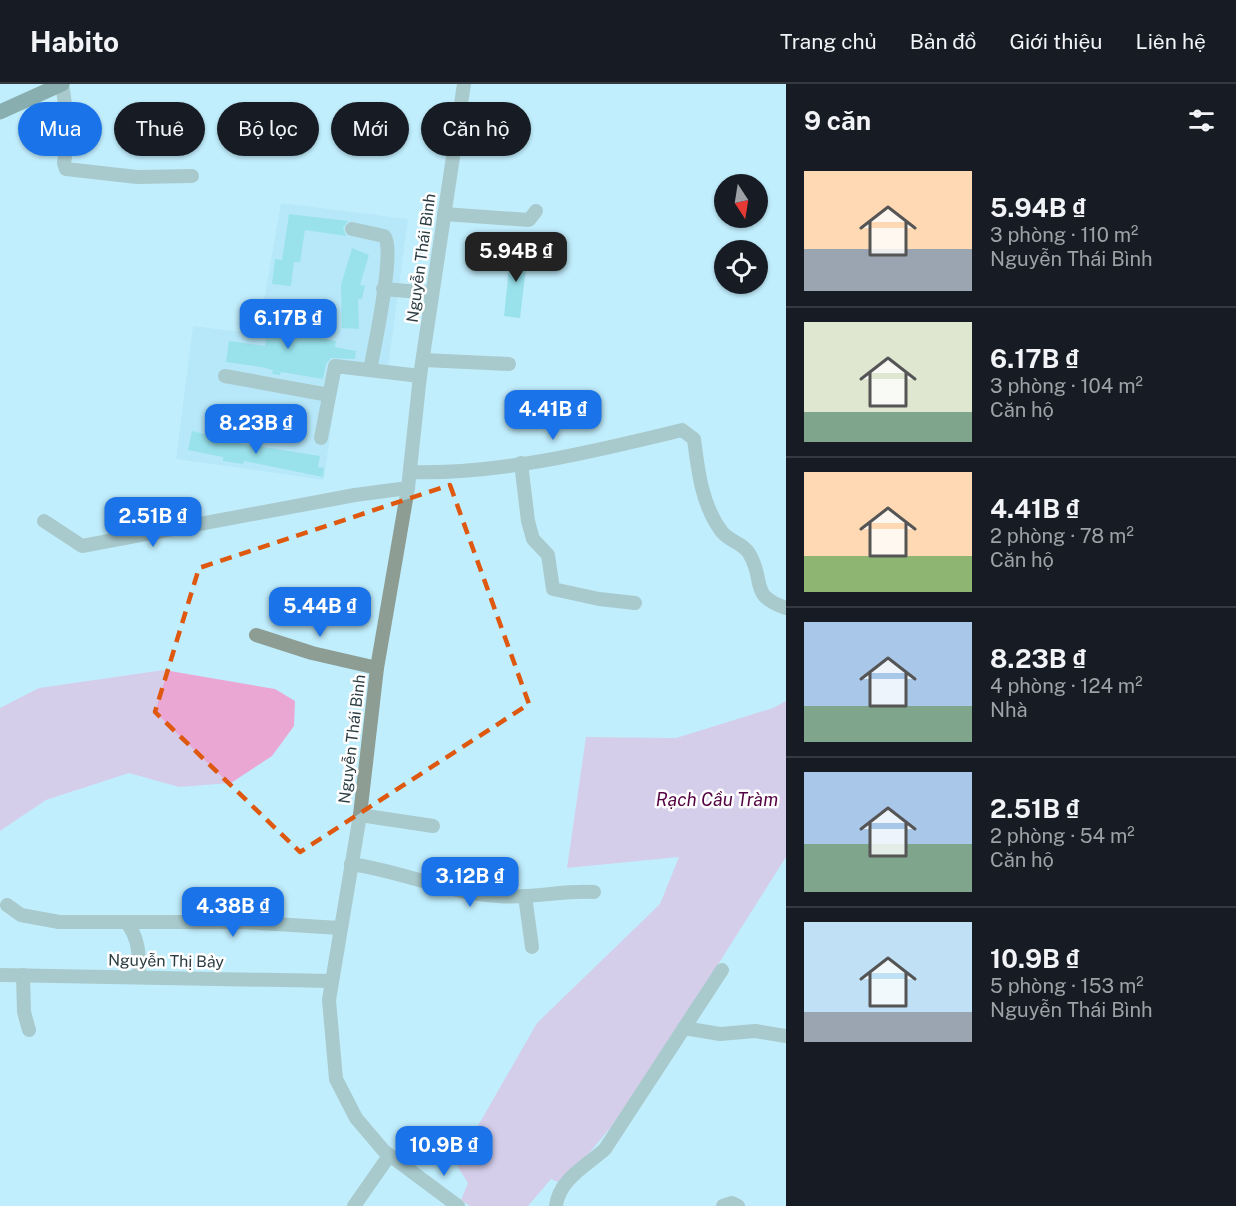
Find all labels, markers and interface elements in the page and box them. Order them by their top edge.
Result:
text: Habito [30,25,119,58]
text: Trang chủ [780,29,877,54]
text: Bản đồ [910,29,977,54]
text: Giới thiệu [1010,29,1103,54]
text: Liên hệ [1136,29,1206,54]
chip: Mua [18,102,102,156]
chip: Thuê [114,102,205,156]
chip: Bộ lọc [217,102,319,156]
chip: Mới [331,102,409,156]
chip: Căn hộ [421,102,531,156]
icon: filters [1185,104,1218,137]
text: 9 căn [804,105,871,136]
north arrow [714,174,768,228]
map controls [714,174,768,294]
street label: Nguyễn Thái Bình [403,192,439,324]
text: 5.94B ₫ [990,192,1086,223]
icon: home [852,195,924,267]
text: 3 phòng · 110 m² [990,223,1138,247]
pin: 5.94B ₫ [461,232,571,283]
text: 5.94B ₫ [479,239,553,263]
button: locate [714,240,768,294]
text: Nguyễn Thái Bình [990,247,1153,271]
pin: 6.17B ₫ [233,299,343,350]
text: 6.17B ₫ [254,306,322,330]
text: 6.17B ₫ [990,343,1079,374]
icon: home [852,346,924,418]
text: 3 phòng · 104 m² [990,374,1143,398]
pin: 4.41B ₫ [498,390,608,441]
text: 4.41B ₫ [518,397,588,421]
text: Căn hộ [990,398,1054,422]
pin: 8.23B ₫ [201,404,311,455]
text: 8.23B ₫ [219,411,293,435]
text: 4.41B ₫ [990,493,1080,524]
icon: home [852,496,924,568]
pin: 2.51B ₫ [98,497,208,548]
text: 2.51B ₫ [118,504,188,528]
text: 2 phòng · 78 m² [990,524,1134,548]
text: Căn hộ [990,548,1054,572]
pin: 5.44B ₫ [265,587,375,638]
text: 5.44B ₫ [283,594,357,618]
text: 8.23B ₫ [990,643,1086,674]
icon: home [852,646,924,718]
street label: Nguyễn Thái Bình [335,673,369,805]
text: 4 phòng · 124 m² [990,674,1142,698]
text: Nhà [990,698,1028,722]
water label: Rạch Cầu Tràm [656,789,778,810]
text: 2.51B ₫ [990,793,1080,824]
icon: home [852,796,924,868]
text: 2 phòng · 54 m² [990,824,1135,848]
text: Căn hộ [990,848,1054,872]
pin: 3.12B ₫ [415,857,525,908]
text: 3.12B ₫ [436,864,504,888]
pin: 4.38B ₫ [178,887,288,938]
text: 4.38B ₫ [196,894,270,918]
text: 10.9B ₫ [990,943,1080,974]
icon: home [852,946,924,1018]
street label: Nguyễn Thị Bảy [108,950,225,972]
text: 5 phòng · 153 m² [990,974,1144,998]
text: Nguyễn Thái Bình [990,998,1153,1022]
pin: 10.9B ₫ [389,1126,499,1177]
text: 10.9B ₫ [410,1133,478,1157]

